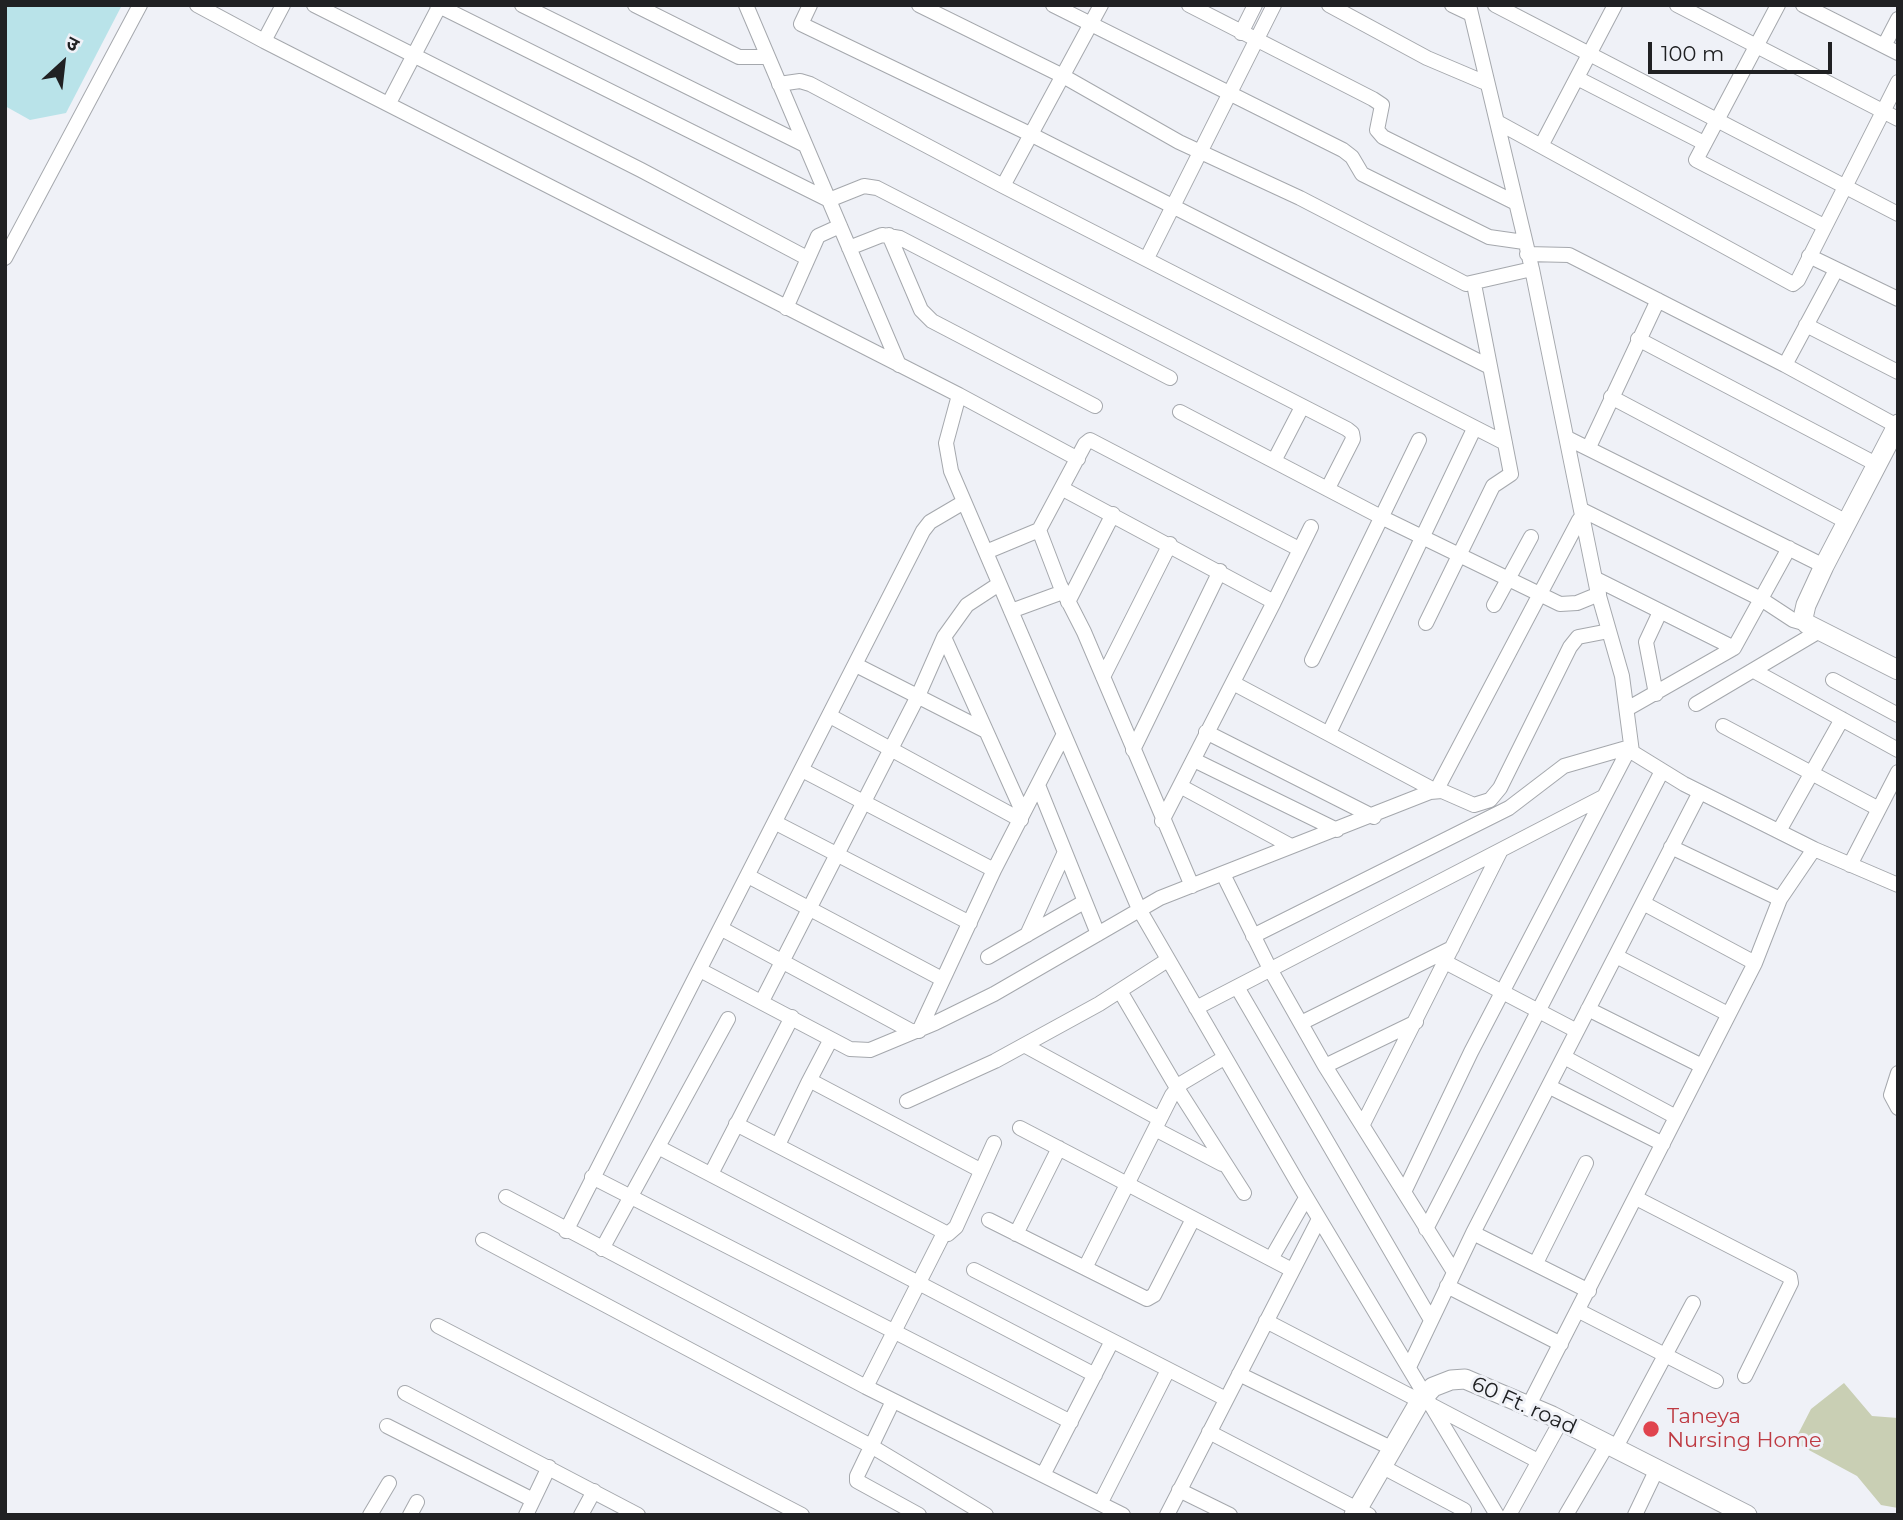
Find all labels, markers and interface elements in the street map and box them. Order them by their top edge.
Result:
north arrow [28,28,98,98]
scale bar [1651,28,1835,72]
text: उ [63,31,83,57]
text: 100 m [1661,41,1724,66]
street label: 60 Ft. road [1468,1372,1580,1440]
place label: Taneya Nursing Home [1667,1404,1822,1454]
marker: Taneya Nursing Home [1641,1419,1661,1439]

